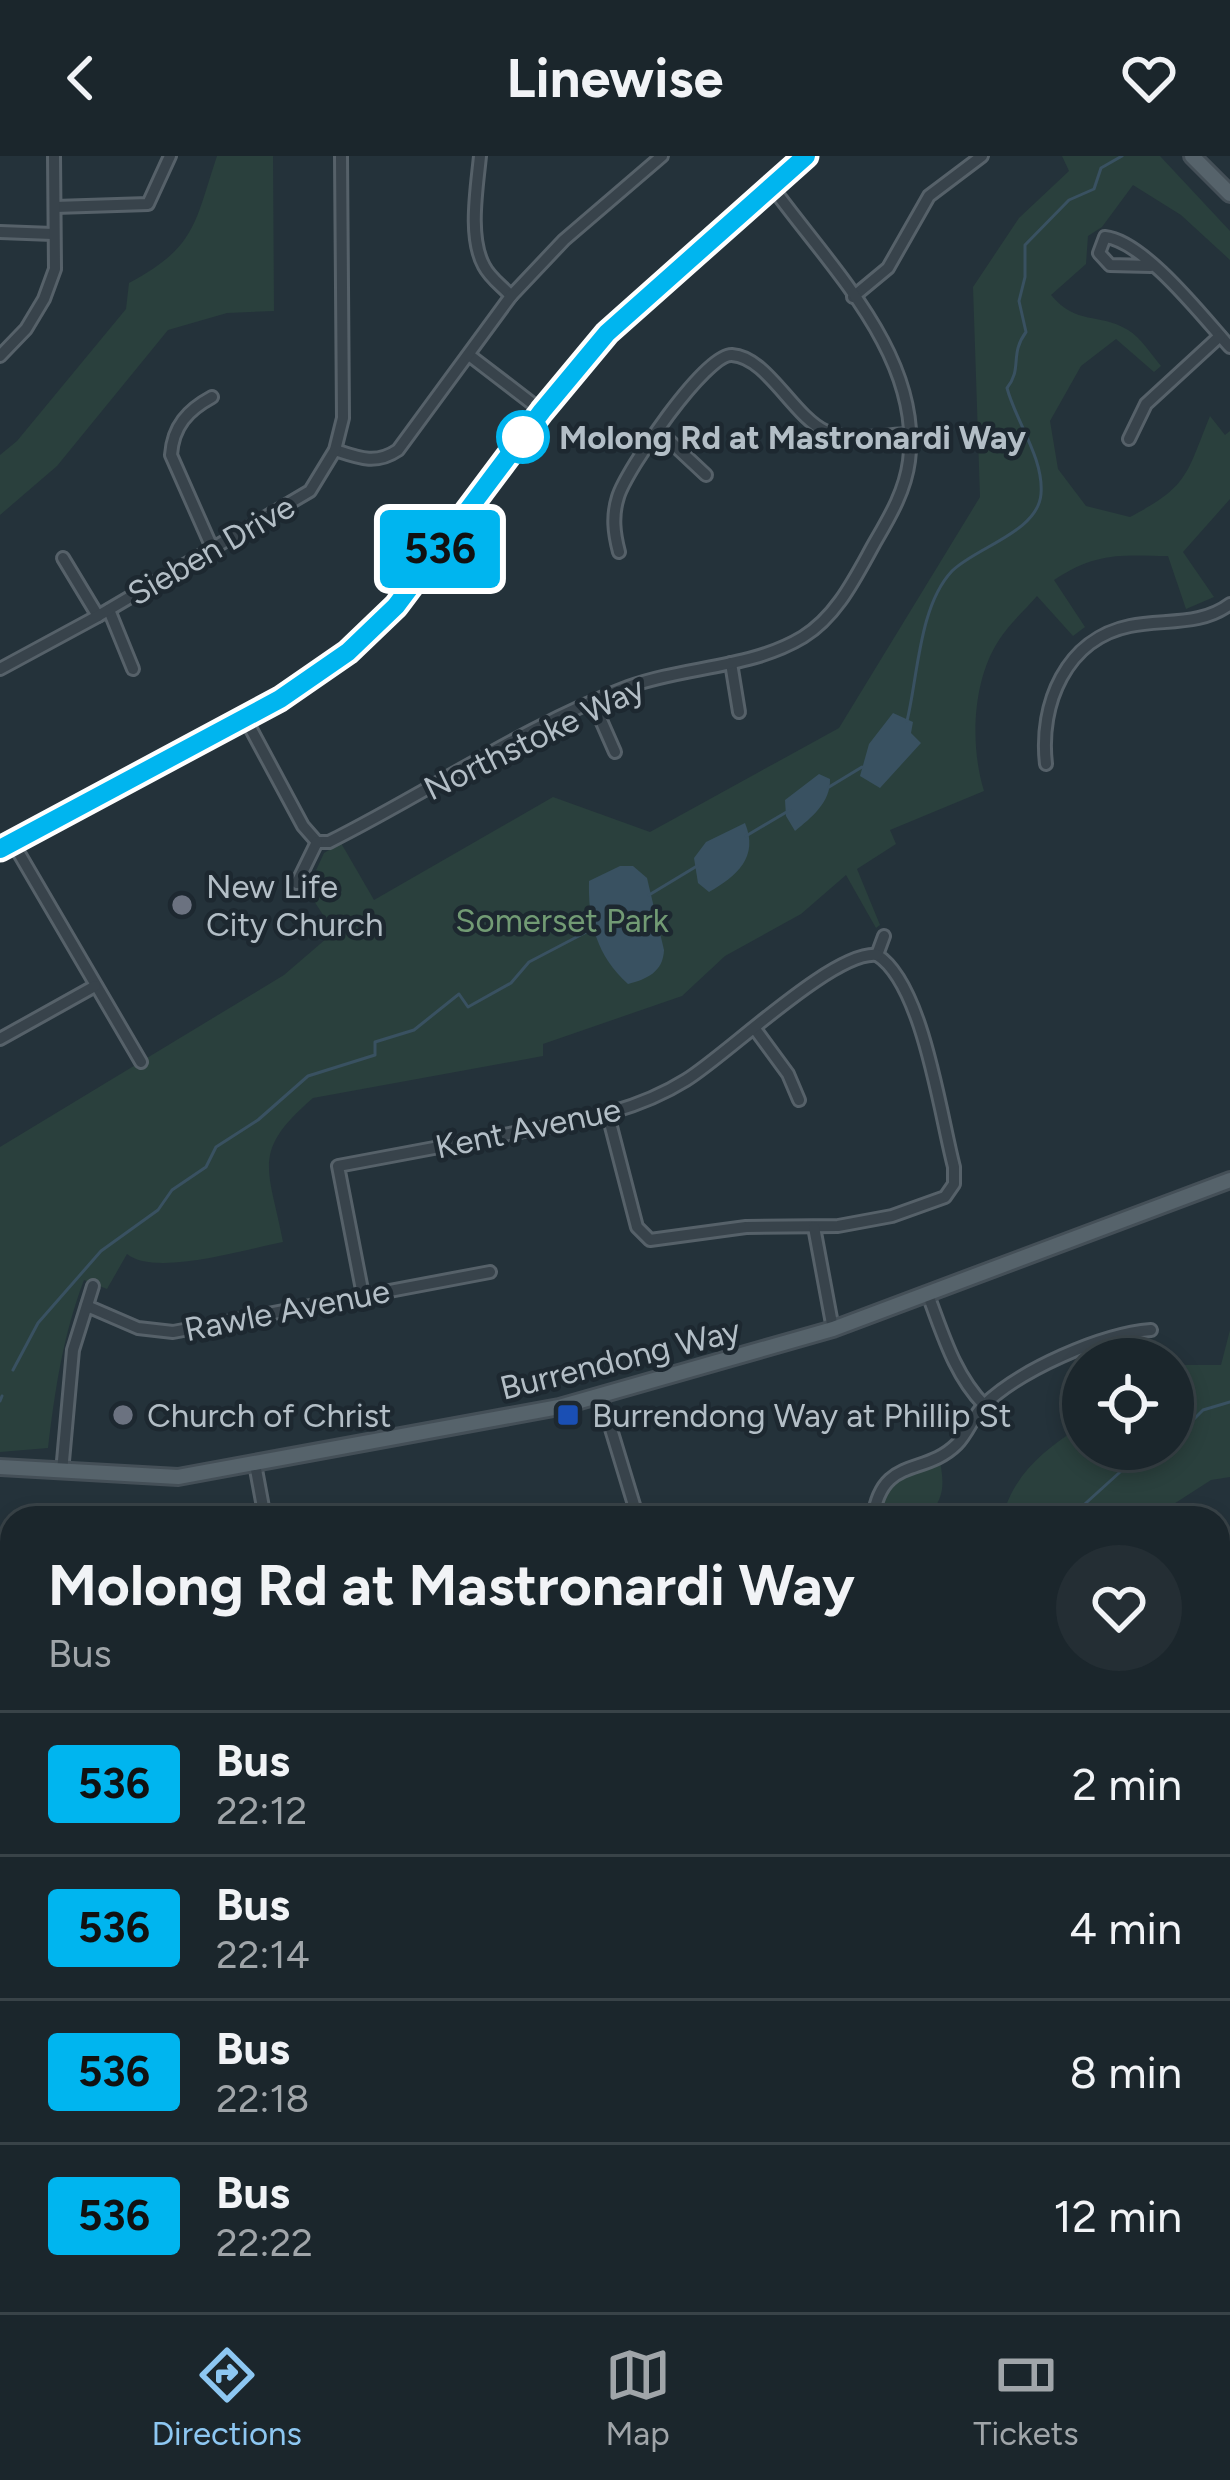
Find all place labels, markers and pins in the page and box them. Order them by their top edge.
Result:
marker: Molong Rd at Mastronardi Way [498,412,548,462]
place label: Molong Rd at Mastronardi Way [559,418,1026,457]
place label: New Life City Church [206,867,383,944]
marker: New Life City Church [169,892,195,918]
place label: Church of Christ [147,1396,392,1435]
place label: Burrendong Way at Phillip St [592,1396,1011,1435]
marker: Church of Christ [110,1402,136,1428]
marker: Burrendong Way at Phillip St [555,1402,581,1428]

